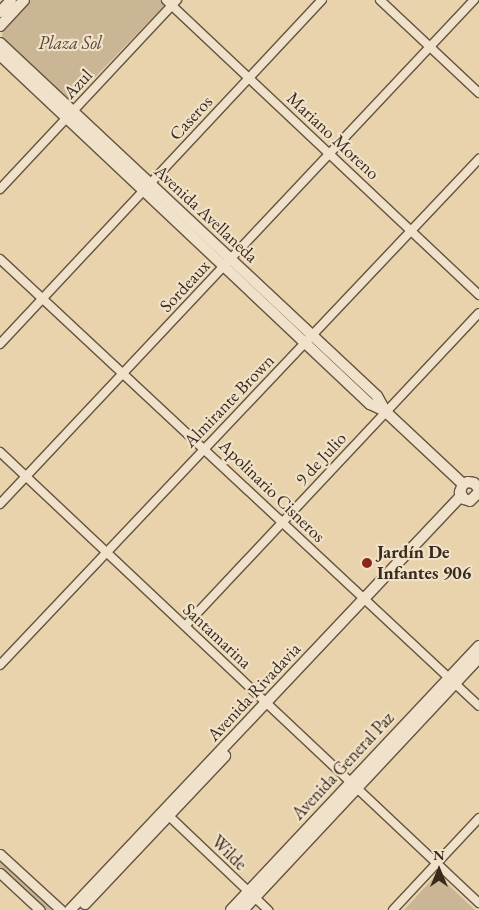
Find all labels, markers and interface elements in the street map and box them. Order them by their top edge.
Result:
park label: Plaza Sol [38,32,102,54]
street label: Azul [59,65,97,103]
street label: Mariano Moreno [282,88,384,184]
street label: Caseros [165,91,217,145]
street label: Avenida Avellaneda [150,161,262,267]
street label: Sordeaux [155,255,215,317]
street label: Almirante Brown [179,350,279,452]
street label: 9 de Julio [291,428,351,490]
street label: Apolinario Cisneros [214,435,330,547]
place label: Jardín De Infantes 906 [377,542,471,584]
marker: Jardín De Infantes 906 [361,557,373,569]
street label: Santamarina [178,599,256,673]
street label: Avenida Rivadavia [203,638,305,746]
street label: Avenida General Paz [287,707,399,825]
street label: Wilde [207,831,251,875]
north arrow [414,845,464,895]
text: N [433,846,445,864]

